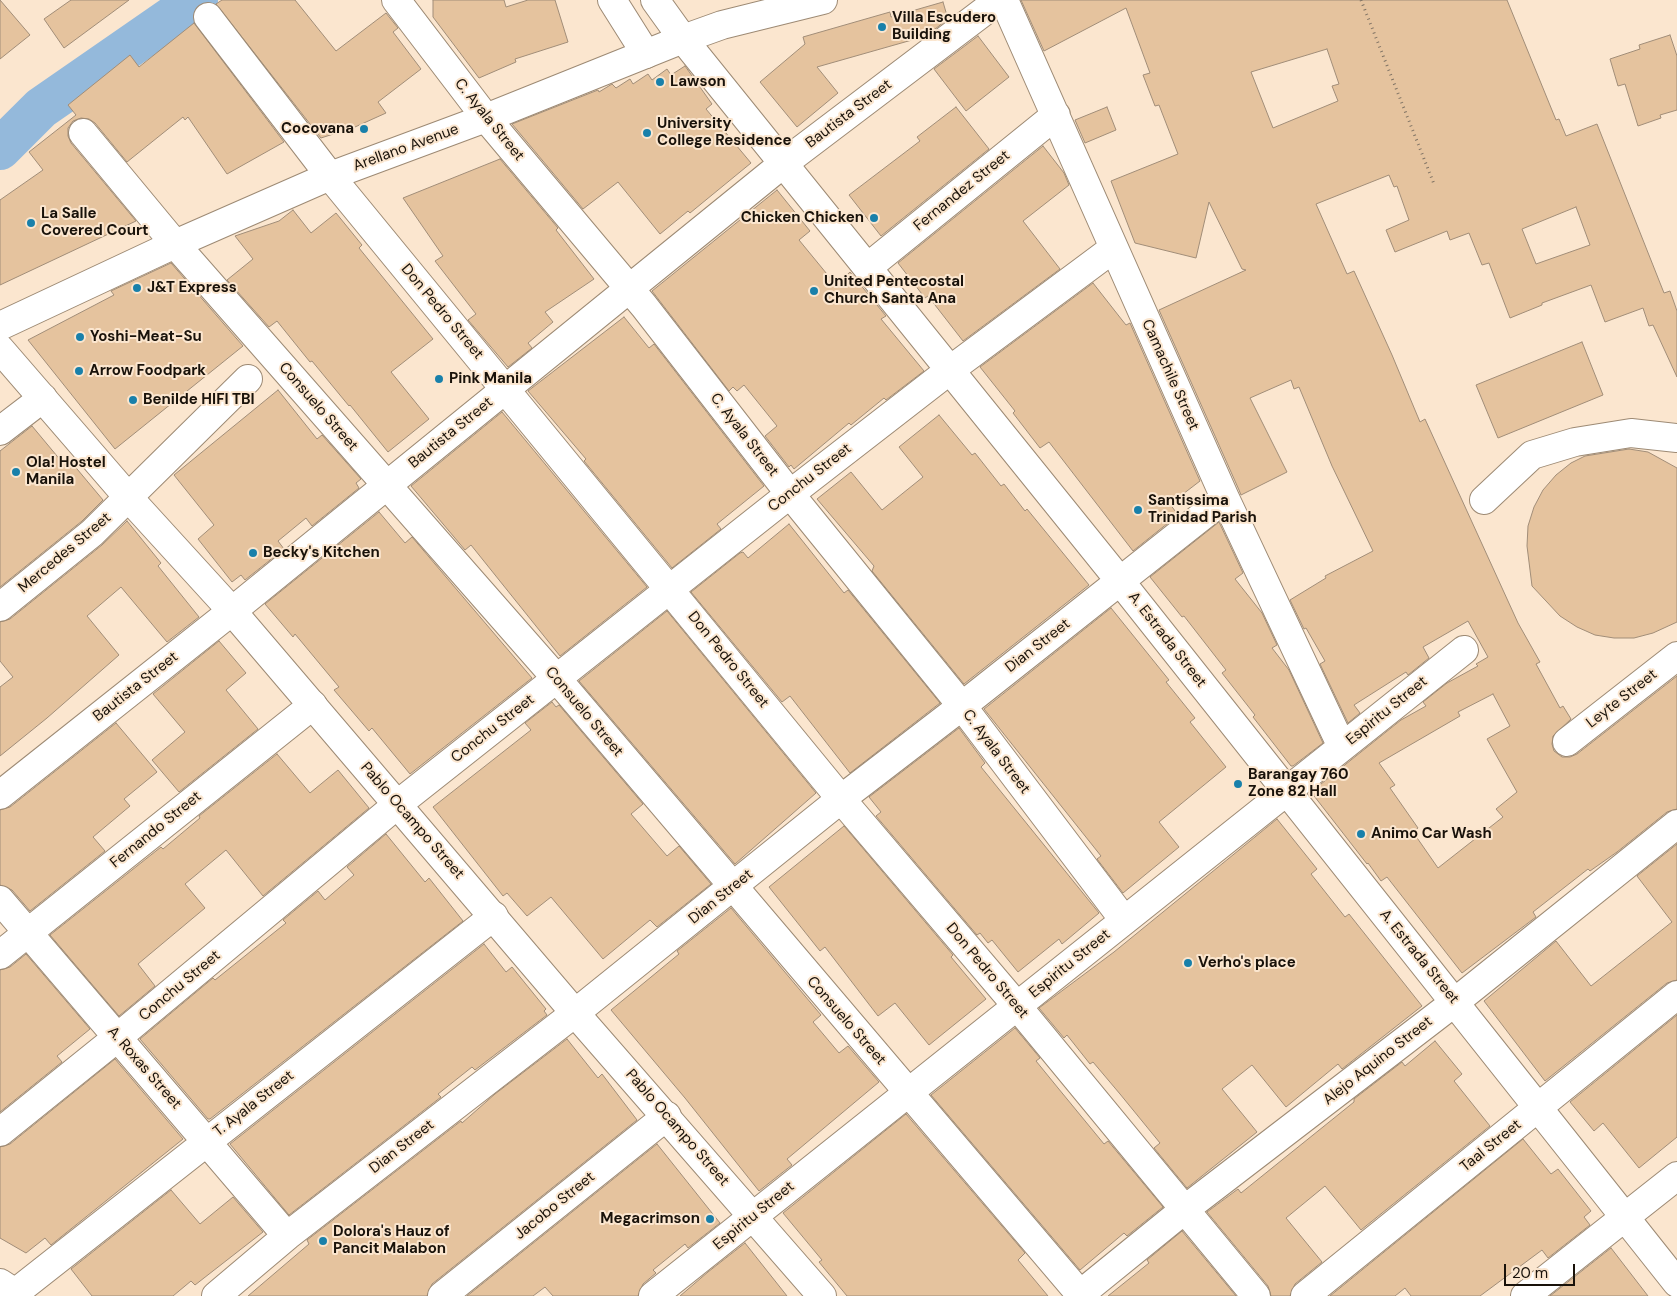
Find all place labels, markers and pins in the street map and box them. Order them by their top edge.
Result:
place label: Villa Escudero Building [892,9,996,44]
marker: Villa Escudero Building [876,21,888,33]
place label: Lawson [670,73,726,91]
marker: Lawson [654,76,666,88]
place label: University College Residence [657,115,792,150]
place label: Cocovana [281,120,354,138]
marker: Cocovana [358,123,370,135]
marker: University College Residence [641,127,653,139]
place label: La Salle Covered Court [41,205,149,240]
place label: Chicken Chicken [741,209,864,227]
marker: Chicken Chicken [868,212,880,224]
marker: La Salle Covered Court [25,217,37,229]
place label: United Pentecostal Church Santa Ana [824,273,964,308]
place label: J&T Express [147,279,237,297]
marker: J&T Express [131,282,143,294]
marker: United Pentecostal Church Santa Ana [808,285,820,297]
place label: Yoshi-Meat-Su [90,328,202,346]
marker: Yoshi-Meat-Su [74,331,86,343]
place label: Arrow Foodpark [89,362,206,380]
marker: Arrow Foodpark [73,365,85,377]
place label: Pink Manila [449,370,532,388]
marker: Pink Manila [433,373,445,385]
place label: Benilde HIFI TBI [143,391,255,409]
marker: Benilde HIFI TBI [127,394,139,406]
place label: Ola! Hostel Manila [26,454,106,489]
marker: Ola! Hostel Manila [10,466,22,478]
place label: Santissima Trinidad Parish [1148,492,1257,527]
marker: Santissima Trinidad Parish [1132,504,1144,516]
place label: Becky's Kitchen [263,544,380,562]
marker: Becky's Kitchen [247,547,259,559]
place label: Barangay 760 Zone 82 Hall [1248,766,1349,801]
marker: Barangay 760 Zone 82 Hall [1232,778,1244,790]
place label: Animo Car Wash [1371,825,1492,843]
marker: Animo Car Wash [1355,828,1367,840]
place label: Verho's place [1198,954,1296,972]
marker: Verho's place [1182,957,1194,969]
place label: Megacrimson [600,1210,700,1228]
marker: Megacrimson [704,1213,716,1225]
place label: Dolora's Hauz of Pancit Malabon [333,1223,450,1258]
marker: Dolora's Hauz of Pancit Malabon [317,1235,329,1247]

